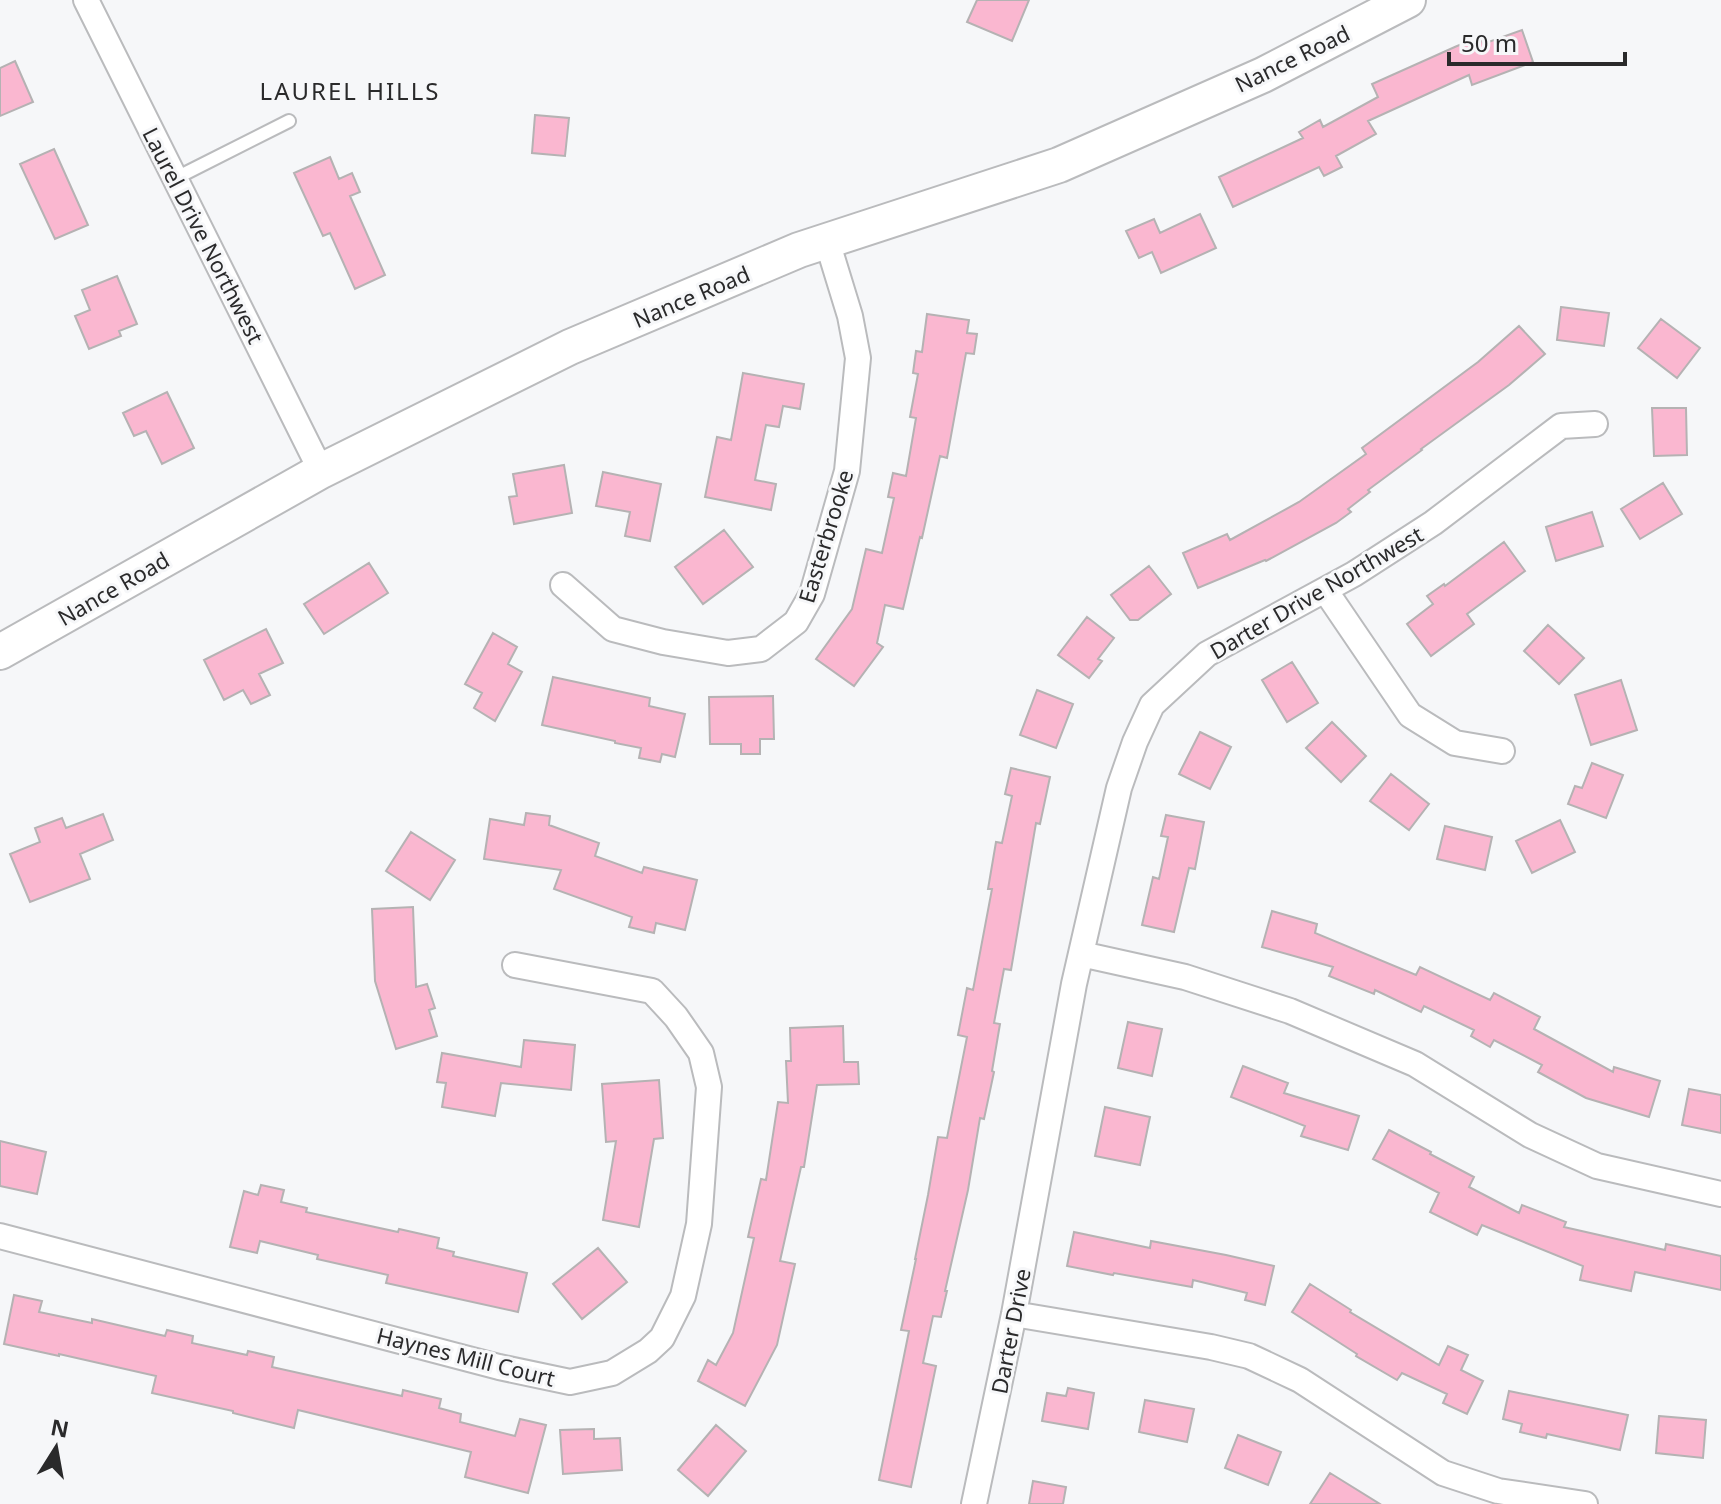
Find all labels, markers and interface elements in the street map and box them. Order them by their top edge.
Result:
scale bar [1449,16,1625,66]
street label: Nance Road [1230,17,1354,99]
text: 50 m [1461,26,1517,59]
district label: LAUREL HILLS [260,74,440,107]
street label: Laurel Drive Northwest [136,122,272,348]
street label: Nance Road [628,258,754,334]
street label: Easterbrooke [791,466,859,606]
street label: Darter Drive Northwest [1204,519,1428,665]
street label: Nance Road [52,544,174,632]
street label: Darter Drive [983,1266,1037,1396]
street label: Haynes Mill Court [374,1319,558,1393]
north arrow [16,1408,96,1488]
text: N [48,1411,72,1444]

